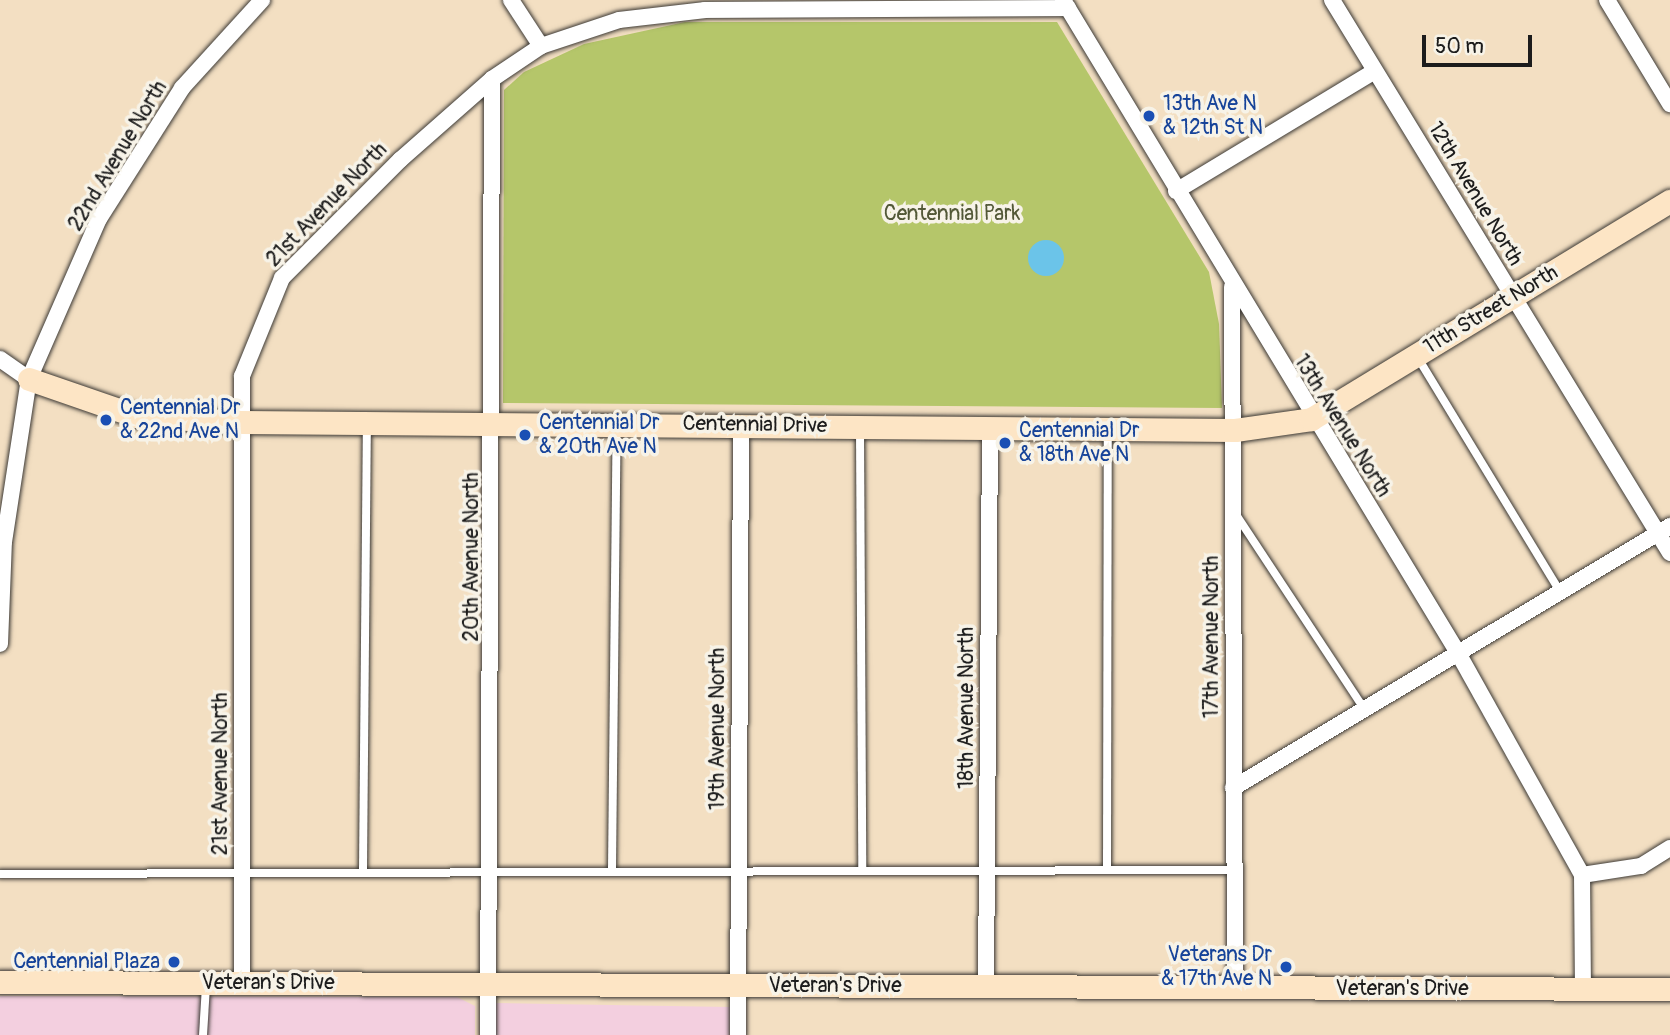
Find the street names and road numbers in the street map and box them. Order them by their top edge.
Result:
street label: 22nd Avenue North [63,76,173,236]
street label: 12th Avenue North [1422,118,1528,270]
street label: 21st Avenue North [261,138,393,272]
street label: 11th Street North [1419,260,1563,360]
street label: 13th Avenue North [1288,350,1396,502]
street label: Centennial Drive [682,411,828,439]
street label: 20th Avenue North [459,472,485,642]
street label: 17th Avenue North [1199,556,1225,718]
street label: 18th Avenue North [954,627,980,789]
street label: 19th Avenue North [705,648,731,810]
street label: 21st Avenue North [208,693,234,855]
street label: Veteran's Drive [201,970,335,996]
street label: Veteran's Drive [768,973,902,999]
street label: Veteran's Drive [1335,976,1469,1002]

